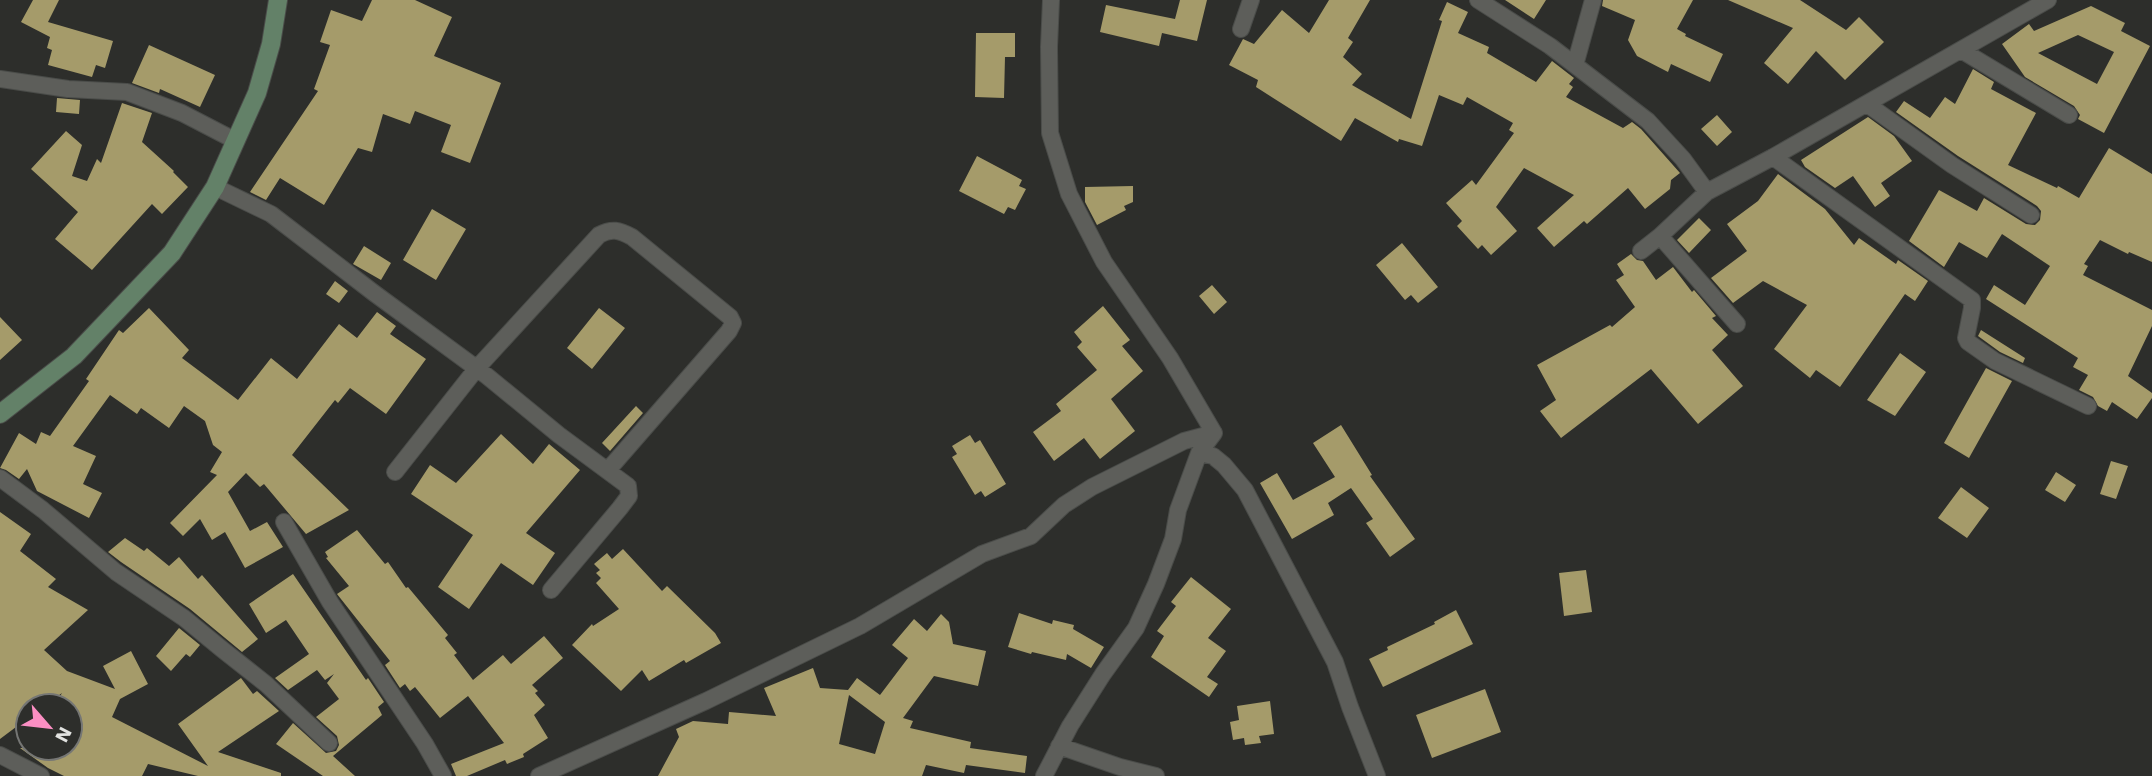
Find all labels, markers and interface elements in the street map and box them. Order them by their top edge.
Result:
north arrow [14,692,84,762]
text: N [50,723,77,746]

